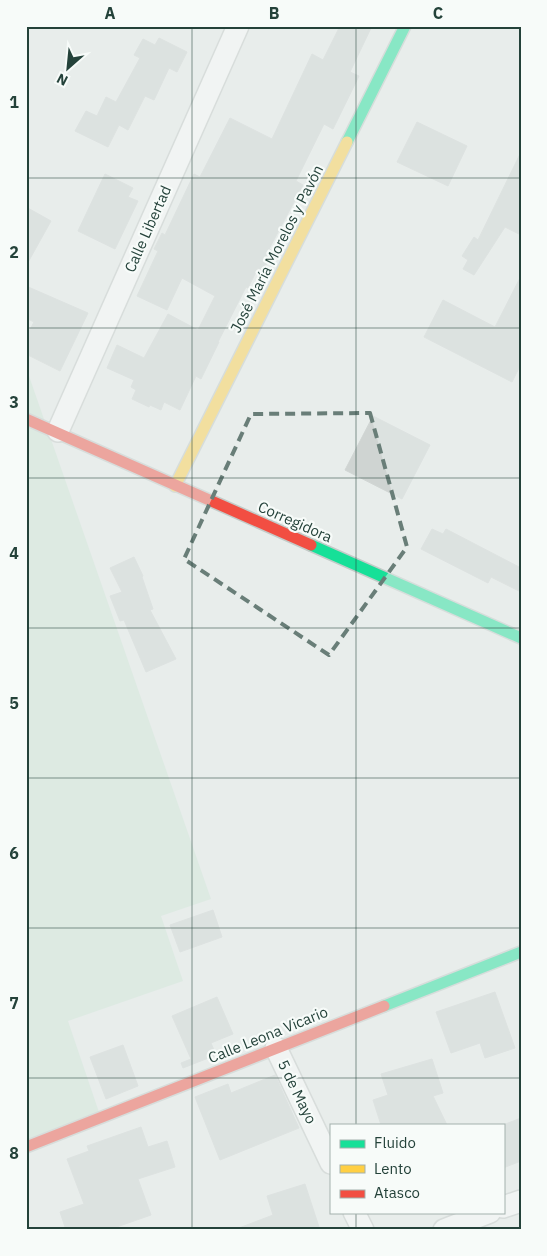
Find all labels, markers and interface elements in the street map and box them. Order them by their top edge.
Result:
text: A [105,3,116,23]
text: B [269,3,280,23]
text: C [433,3,443,23]
north arrow [42,42,92,92]
text: N [53,69,71,90]
text: 1 [9,92,19,112]
street label: José María Morelos y Pavón [226,162,327,336]
street label: Calle Libertad [120,182,175,275]
text: 2 [9,242,19,262]
text: 3 [9,392,19,412]
street label: Corregidora [255,497,335,546]
text: 4 [9,543,19,563]
text: 5 [9,693,19,713]
text: 6 [9,843,19,863]
text: 7 [9,993,19,1013]
street label: Calle Leona Vicario [205,1002,330,1067]
street label: 5 de Mayo [274,1057,321,1127]
legend [330,1124,504,1214]
text: Fluido [374,1133,416,1152]
text: 8 [9,1143,19,1163]
text: Lento [374,1159,412,1178]
text: Atasco [374,1183,420,1202]

